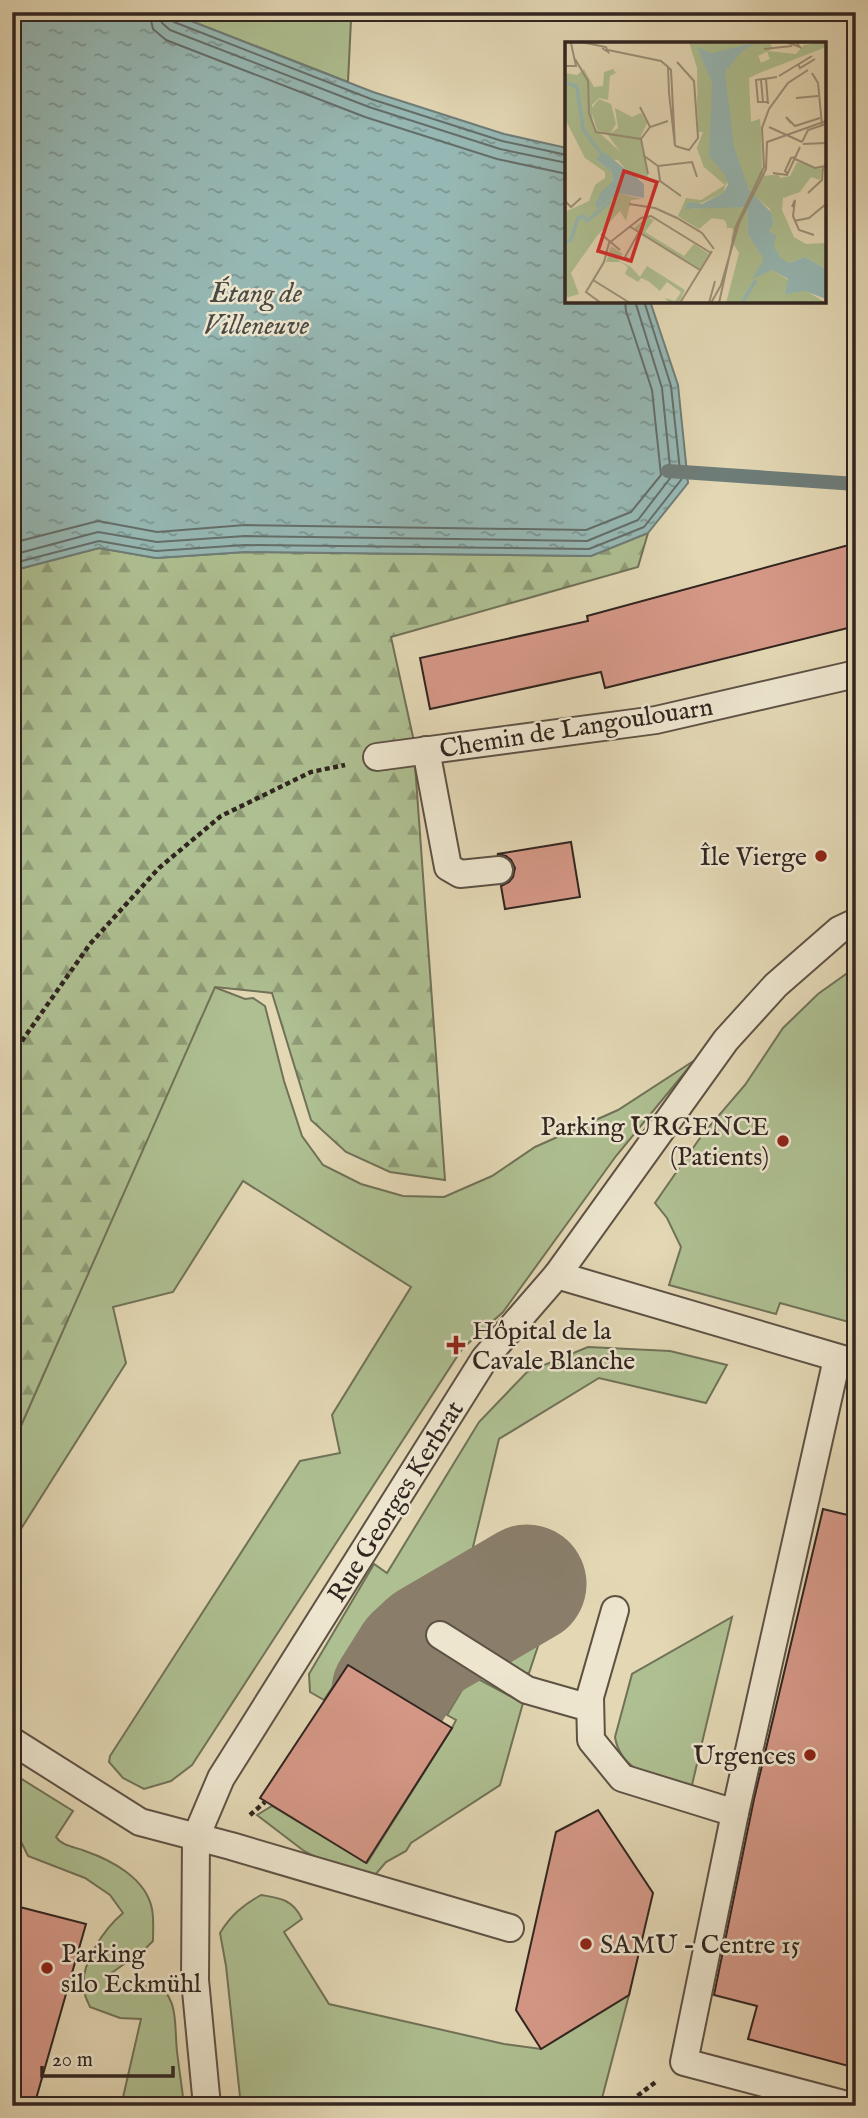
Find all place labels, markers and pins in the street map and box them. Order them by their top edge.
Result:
place label: Île Vierge [700,841,807,874]
marker: Île Vierge [813,848,829,864]
place label: Parking URGENCE (Patients) [540,1111,769,1174]
marker: Parking URGENCE (Patients) [775,1133,791,1149]
place label: Hôpital de la Cavale Blanche [472,1315,635,1378]
marker: Hôpital de la Cavale Blanche [446,1335,466,1355]
place label: Urgences [693,1740,796,1773]
marker: Urgences [802,1747,818,1763]
place label: SAMU - Centre 15 [600,1929,800,1962]
marker: SAMU - Centre 15 [578,1936,594,1952]
place label: Parking silo Eckmühl [61,1938,202,2001]
marker: Parking silo Eckmühl [39,1960,55,1976]

